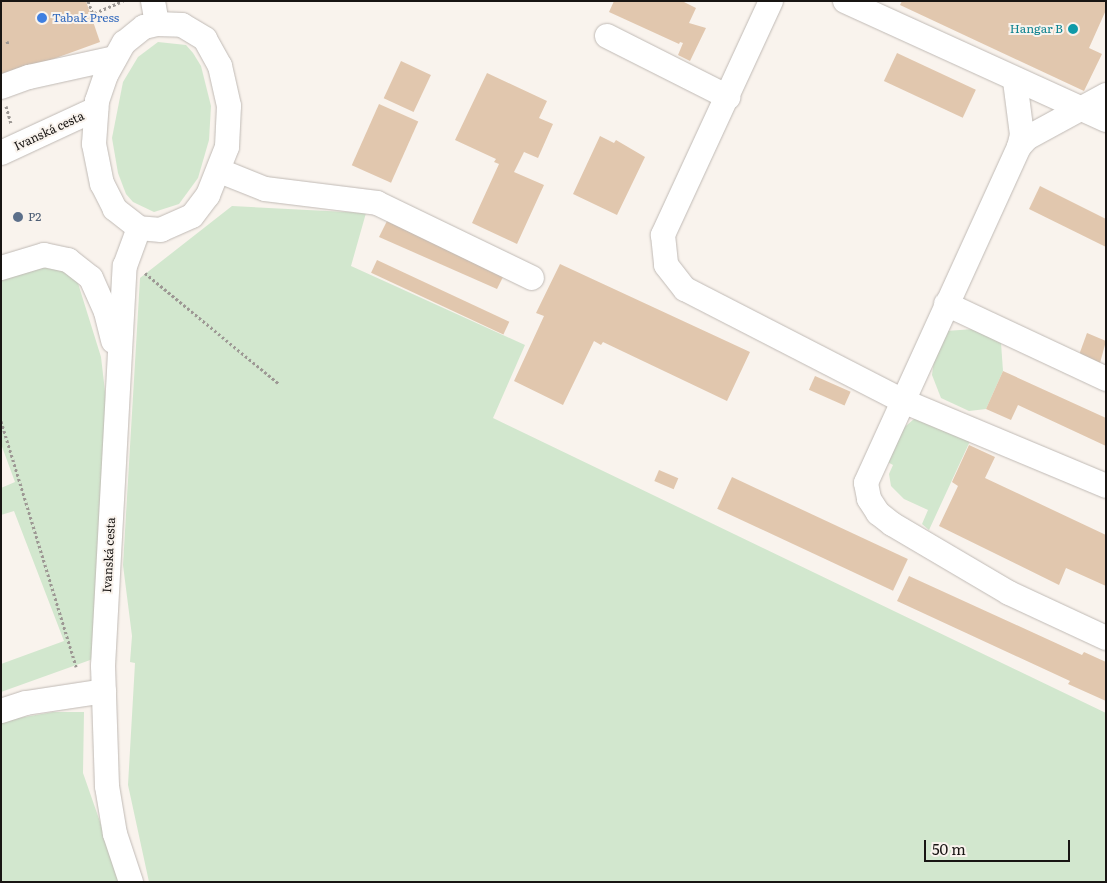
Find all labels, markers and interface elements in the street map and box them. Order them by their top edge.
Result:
place label: Tabak Press [52,11,119,25]
marker: Tabak Press [36,12,48,24]
place label: Hangar B [1010,22,1063,36]
marker: Hangar B [1067,23,1079,35]
street label: Ivanská cesta [12,108,86,154]
place label: P2 [28,210,41,224]
marker: P2 [12,211,24,223]
street label: Ivanská cesta [100,517,118,593]
scale bar [927,830,1073,862]
text: 50 m [932,837,966,860]

